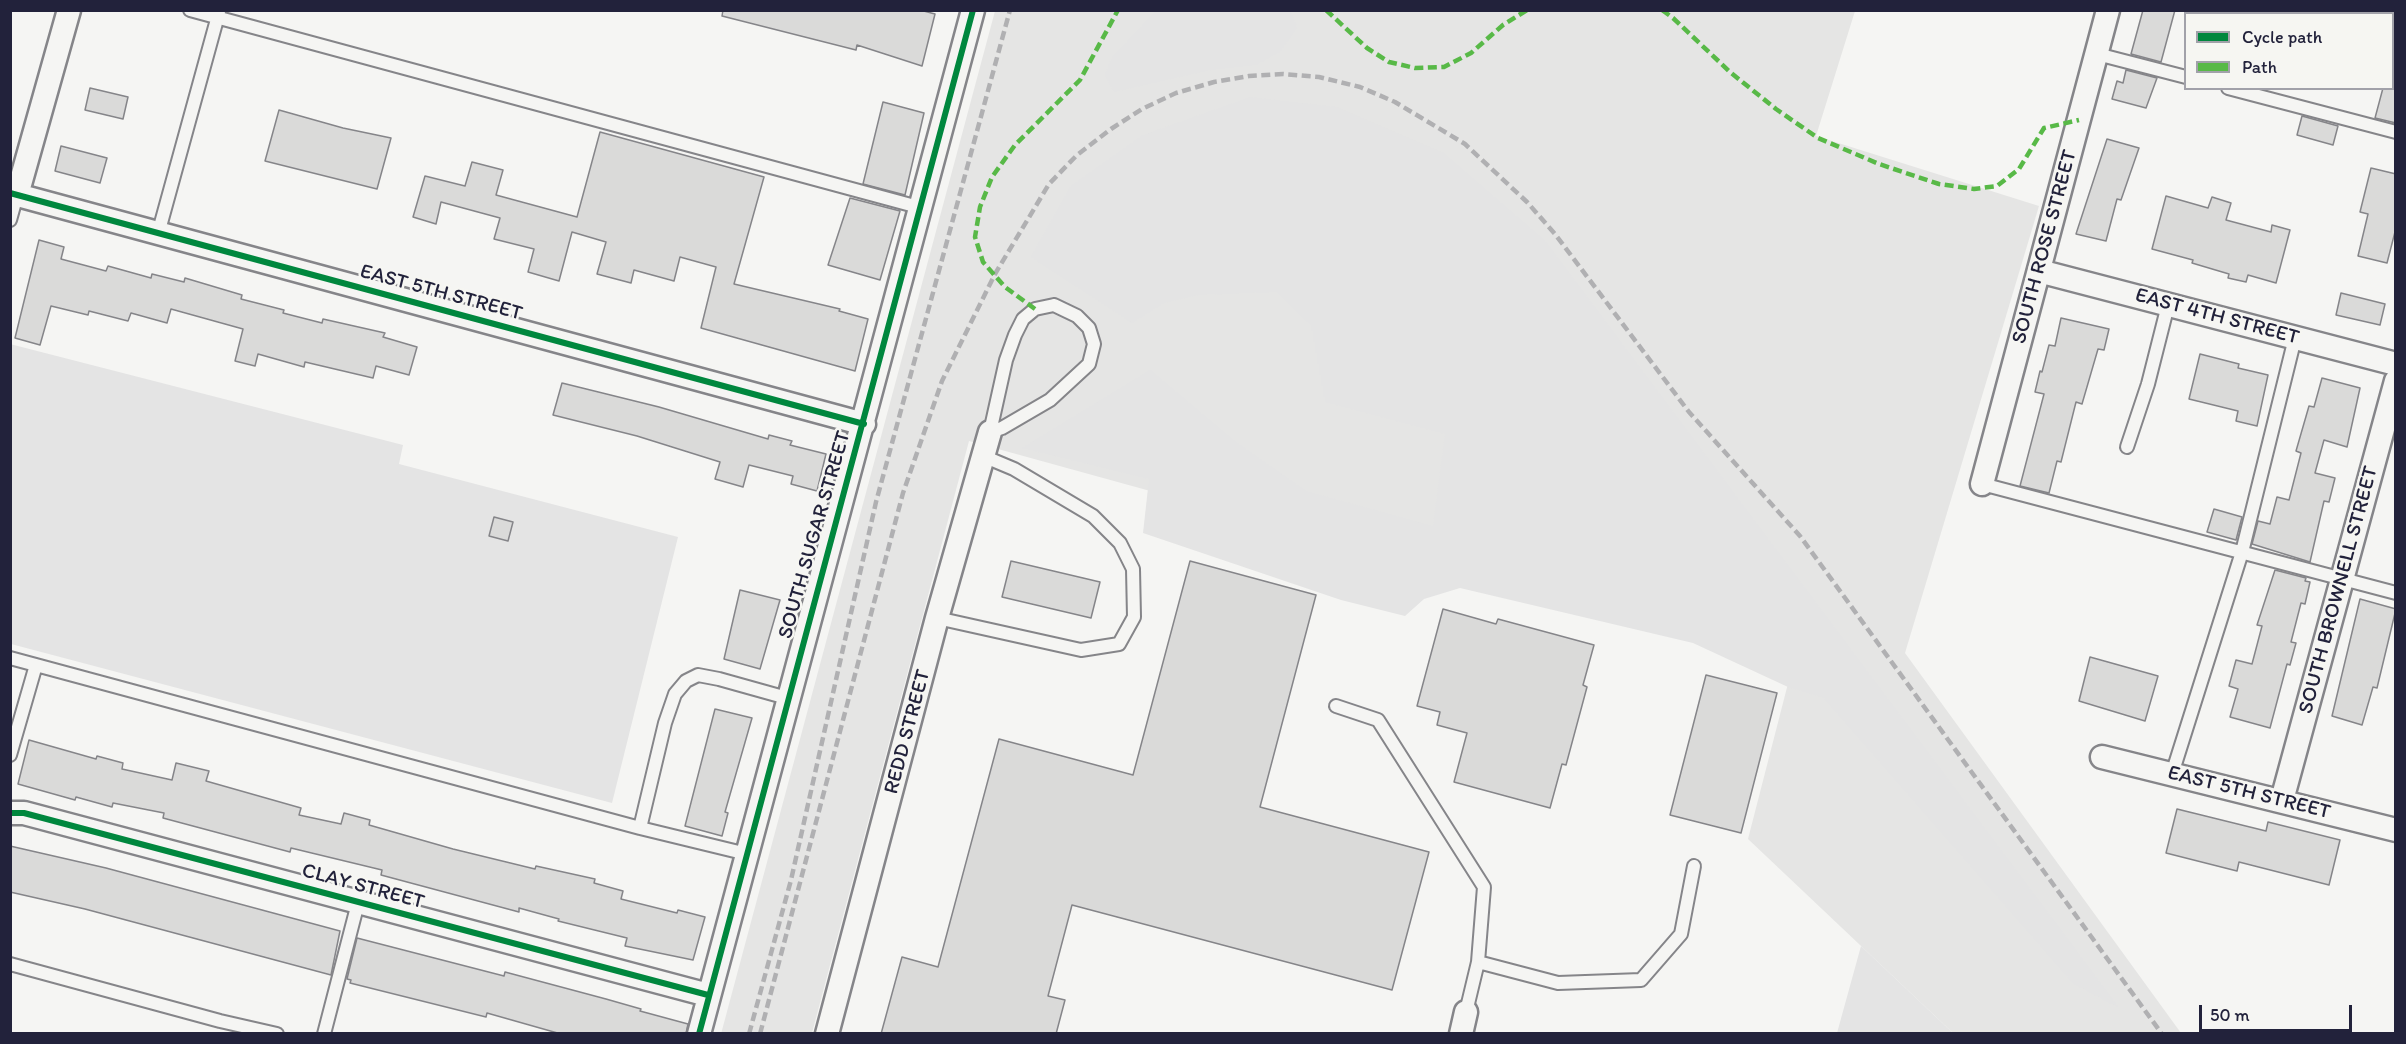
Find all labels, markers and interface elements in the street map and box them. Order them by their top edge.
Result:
legend [2184,12,2394,90]
text: Cycle path [2242,26,2322,48]
text: Path [2242,56,2277,78]
street label: SOUTH ROSE STREET [2007,147,2083,347]
street label: EAST 5TH STREET [357,259,525,327]
street label: EAST 4TH STREET [2132,283,2302,351]
street label: SOUTH SUGAR STREET [773,428,857,642]
street label: SOUTH BROWNELL STREET [2294,463,2384,717]
street label: REDD STREET [879,667,937,797]
street label: EAST 5TH STREET [2165,761,2333,825]
street label: CLAY STREET [299,859,427,915]
scale bar [2202,993,2355,1031]
text: 50 m [2210,1004,2250,1026]

